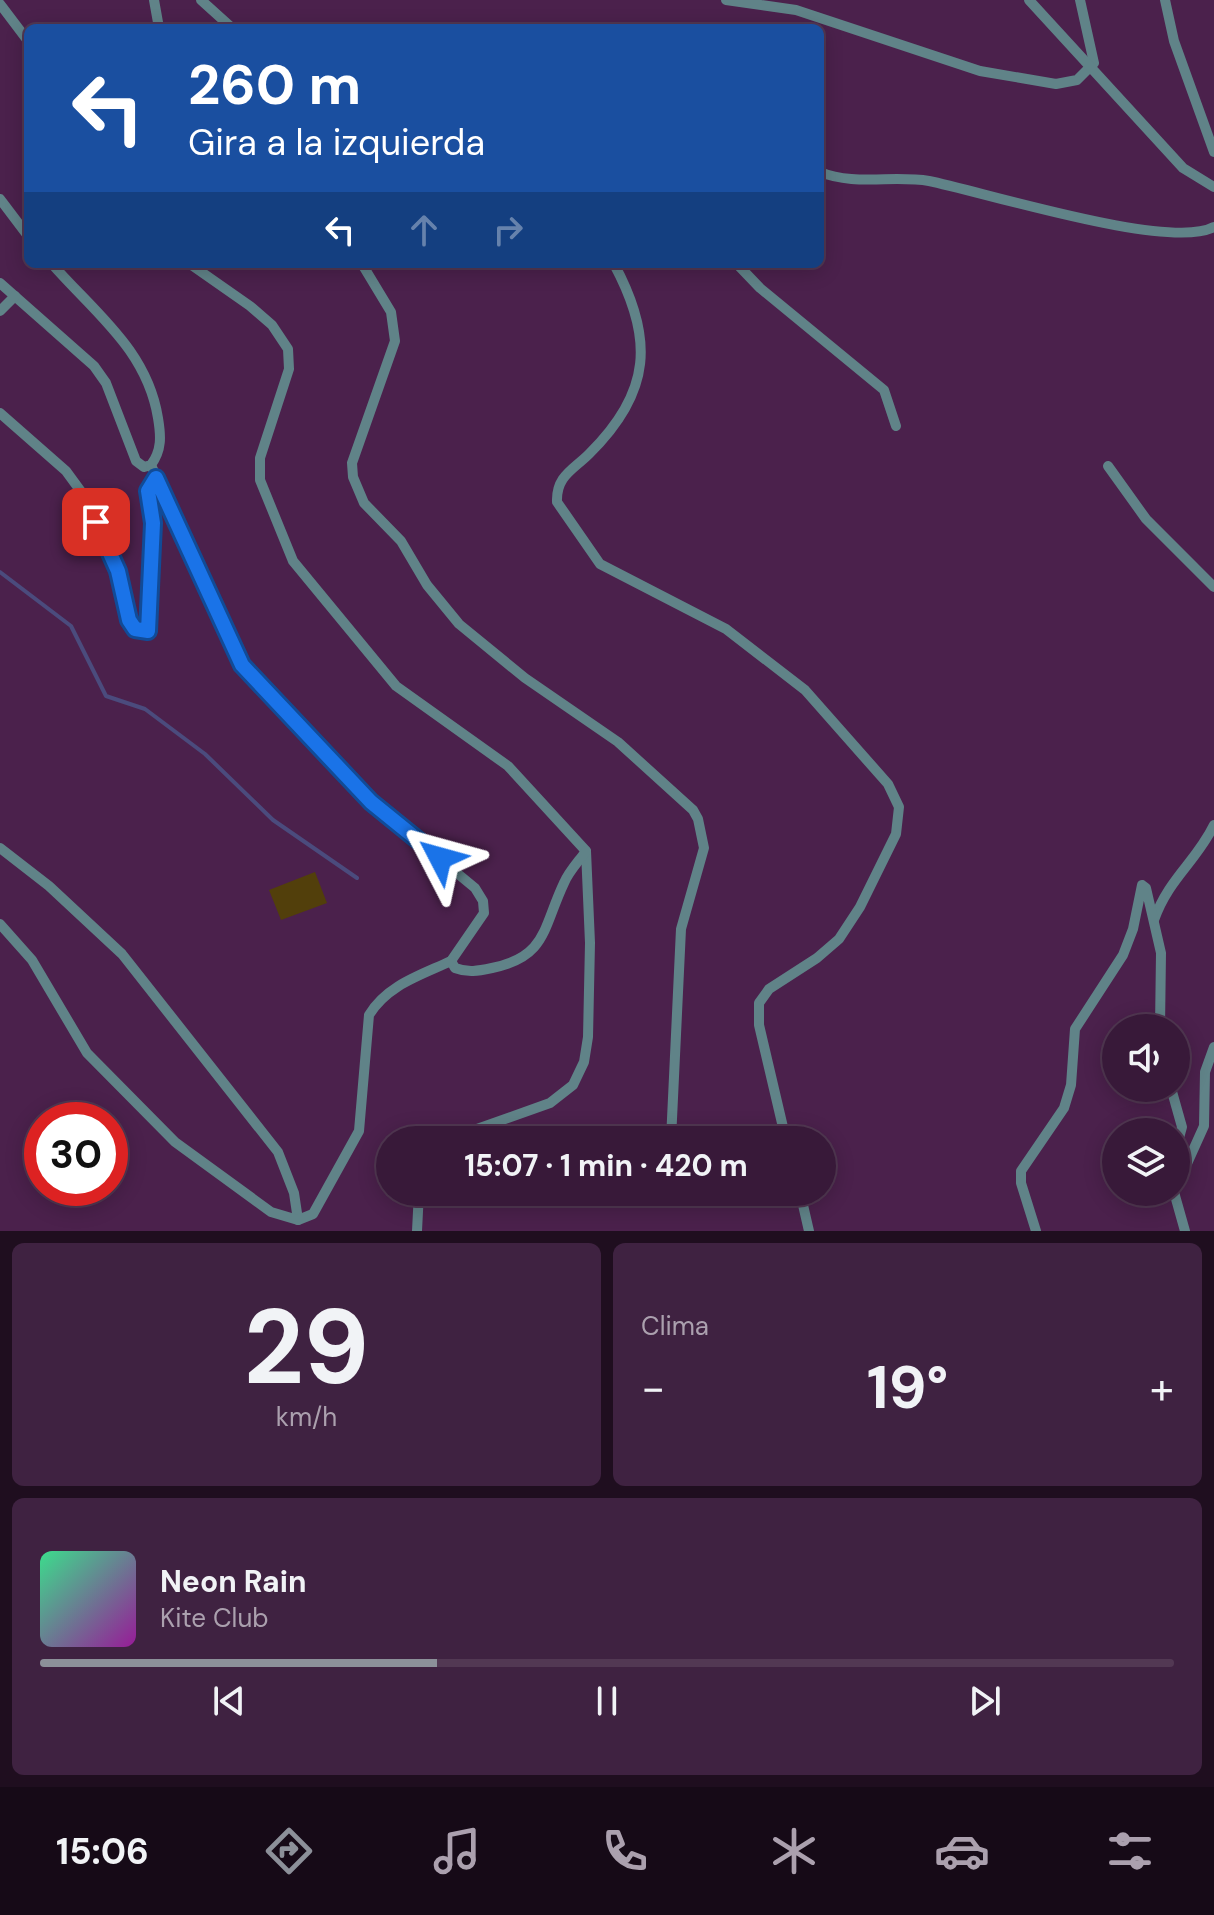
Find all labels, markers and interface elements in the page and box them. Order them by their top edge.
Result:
text: 260 m [188,48,361,121]
icon: left [56,56,160,160]
text: Gira a la izquierda [188,119,485,166]
icon: left [318,208,362,252]
icon: ahead [402,208,446,252]
icon: right [486,208,530,252]
pin [62,488,130,556]
icon: arrive [74,500,118,544]
position arrow [398,816,482,900]
map controls [1102,1014,1190,1206]
button: sound [1102,1014,1190,1102]
speed limit sign: 30 [24,1102,128,1206]
button: layers [1102,1118,1190,1206]
text: 15:07 · 1 min · 420 m [464,1146,748,1185]
text: 29 [244,1280,369,1415]
text: Clima [641,1309,709,1343]
text: 19° [867,1348,948,1427]
text: − [641,1359,665,1417]
text: + [1150,1359,1174,1417]
text: km/h [276,1400,337,1434]
text: Neon Rain [160,1562,306,1601]
text: Kite Club [160,1601,269,1635]
icon: previous [207,1679,251,1723]
icon: pause [585,1679,629,1723]
icon: next [963,1679,1007,1723]
icon: directions [261,1823,317,1879]
icon: music [429,1823,485,1879]
icon: phone [597,1823,653,1879]
icon: climate [766,1823,822,1879]
icon: car [934,1823,990,1879]
icon: filters [1102,1823,1158,1879]
text: 15:06 [56,1828,149,1875]

